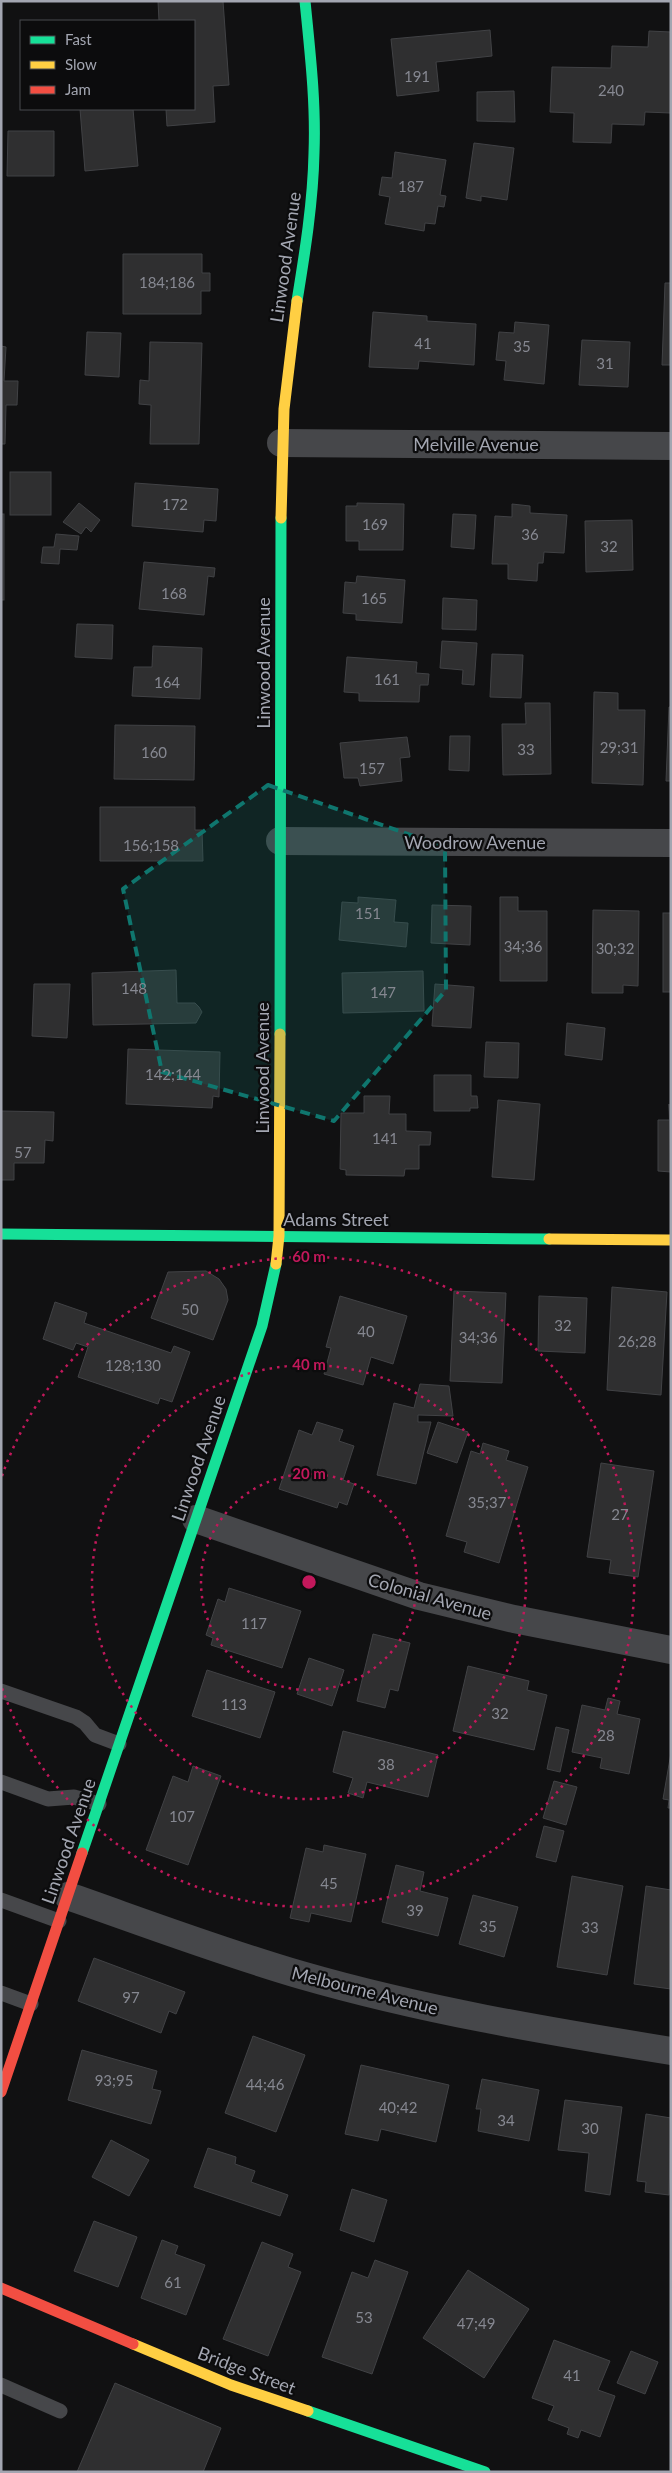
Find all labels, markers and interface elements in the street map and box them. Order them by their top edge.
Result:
legend [20,20,195,110]
text: Fast [65,30,92,48]
text: Slow [65,55,97,73]
house number: 191 [404,67,430,85]
text: Jam [65,80,91,98]
house number: 240 [598,81,624,99]
house number: 187 [398,177,424,195]
street label: Linwood Avenue [265,190,305,324]
house number: 184;186 [139,273,195,291]
house number: 41 [414,334,432,352]
house number: 35 [513,337,531,355]
house number: 31 [596,354,614,372]
street label: Melville Avenue [413,433,539,455]
house number: 172 [162,495,188,513]
house number: 169 [362,515,388,533]
house number: 36 [521,525,539,543]
house number: 32 [600,537,618,555]
house number: 168 [161,584,187,602]
house number: 165 [361,589,387,607]
street label: Linwood Avenue [252,597,274,729]
house number: 161 [374,670,400,688]
house number: 164 [154,673,180,691]
house number: 29;31 [600,738,638,756]
house number: 33 [517,740,535,758]
house number: 160 [141,743,167,761]
house number: 157 [359,759,385,777]
street label: Woodrow Avenue [404,831,546,853]
house number: 156;158 [123,836,179,854]
house number: 151 [355,904,381,922]
house number: 34;36 [504,937,543,955]
house number: 30;32 [596,939,634,957]
house number: 148 [121,979,147,997]
house number: 147 [370,983,396,1001]
street label: Linwood Avenue [251,1002,273,1134]
house number: 142;144 [145,1065,201,1083]
house number: 141 [372,1129,398,1147]
house number: 57 [14,1143,32,1161]
street label: Adams Street [283,1208,389,1230]
text: 60 m [292,1247,326,1265]
house number: 50 [181,1300,199,1318]
house number: 32 [554,1316,572,1334]
house number: 40 [357,1322,375,1340]
house number: 34;36 [459,1328,498,1346]
house number: 26;28 [618,1332,656,1350]
text: 40 m [292,1355,326,1373]
house number: 128;130 [105,1356,161,1374]
street label: Linwood Avenue [166,1392,230,1524]
text: 20 m [292,1464,326,1482]
house number: 35;37 [468,1493,507,1511]
house number: 27 [611,1505,629,1523]
street label: Colonial Avenue [366,1568,494,1624]
centre of rings [300,1573,318,1591]
house number: 117 [241,1614,267,1632]
house number: 113 [221,1695,247,1713]
house number: 32 [491,1704,509,1722]
house number: 28 [597,1726,615,1744]
house number: 38 [377,1755,395,1773]
street label: Linwood Avenue [36,1775,100,1907]
house number: 107 [169,1807,195,1825]
house number: 45 [320,1874,338,1892]
house number: 39 [406,1901,424,1919]
house number: 35 [479,1917,497,1935]
house number: 33 [581,1918,599,1936]
street label: Melbourne Avenue [289,1961,441,2019]
house number: 97 [122,1988,140,2006]
house number: 93;95 [95,2071,133,2089]
house number: 44;46 [246,2075,285,2093]
house number: 40;42 [379,2098,417,2116]
house number: 34 [497,2111,515,2129]
house number: 30 [581,2119,599,2137]
house number: 61 [164,2273,182,2291]
house number: 53 [355,2308,373,2326]
house number: 47;49 [457,2314,495,2332]
street label: Bridge Street [195,2341,300,2399]
house number: 41 [563,2366,581,2384]

